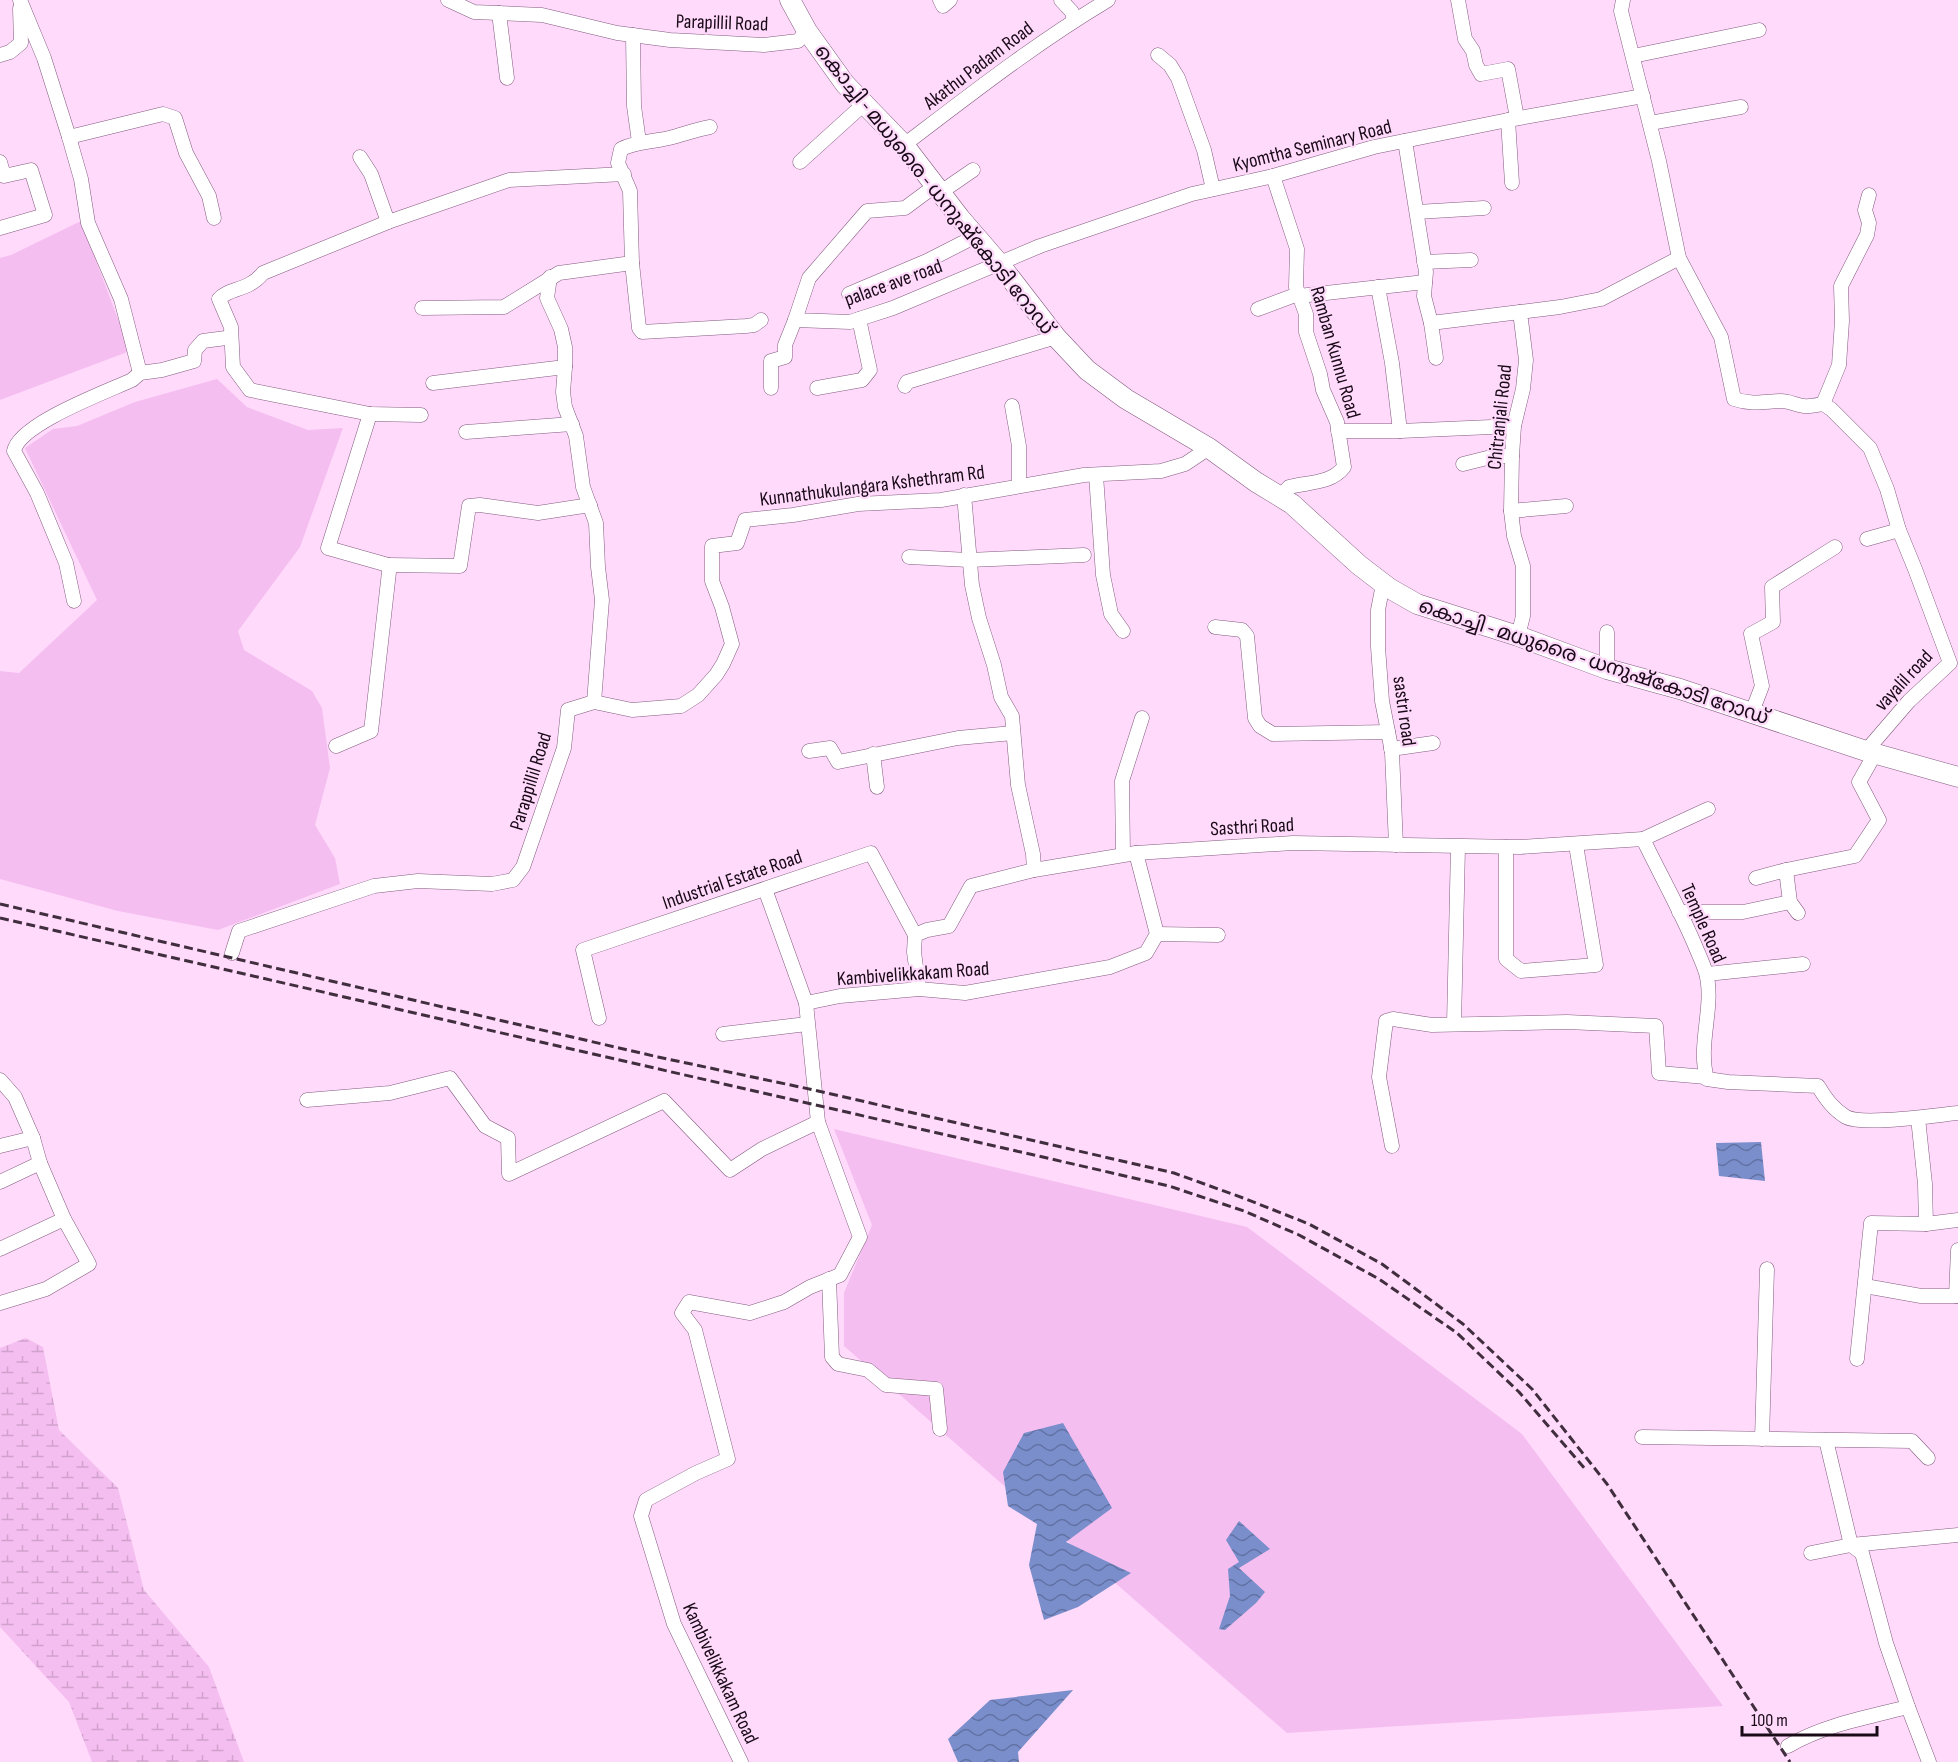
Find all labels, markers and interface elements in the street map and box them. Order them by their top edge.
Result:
street label: Parapillil Road [675,9,769,37]
street label: Akathu Padam Road [918,17,1038,116]
street label: കൊച്ചി - മധുരൈ - ധനുഷ്‌കോടി റോഡ് [810,40,1060,341]
street label: Kyomtha Seminary Road [1231,115,1394,177]
street label: palace ave road [841,254,946,312]
street label: Ramban Kunnu Road [1305,283,1365,421]
street label: Chitranjali Road [1483,363,1517,471]
street label: Kunnathukulangara Kshethram Rd [758,460,986,512]
street label: കൊച്ചി - മധുരൈ - ധനുഷ്‌കോടി റോഡ് [1416,594,1773,731]
street label: vayalil road [1870,645,1938,716]
street label: sastri road [1387,675,1421,748]
street label: Parappillil Road [505,729,557,833]
street label: Sasthri Road [1209,813,1295,841]
street label: Industrial Estate Road [659,845,805,915]
street label: Temple Road [1675,880,1731,967]
street label: Kambivelikkakam Road [836,957,990,991]
street label: Kambivelikkakam Road [677,1599,763,1748]
scale bar [1742,1699,1877,1737]
text: 100 m [1751,1710,1788,1731]

